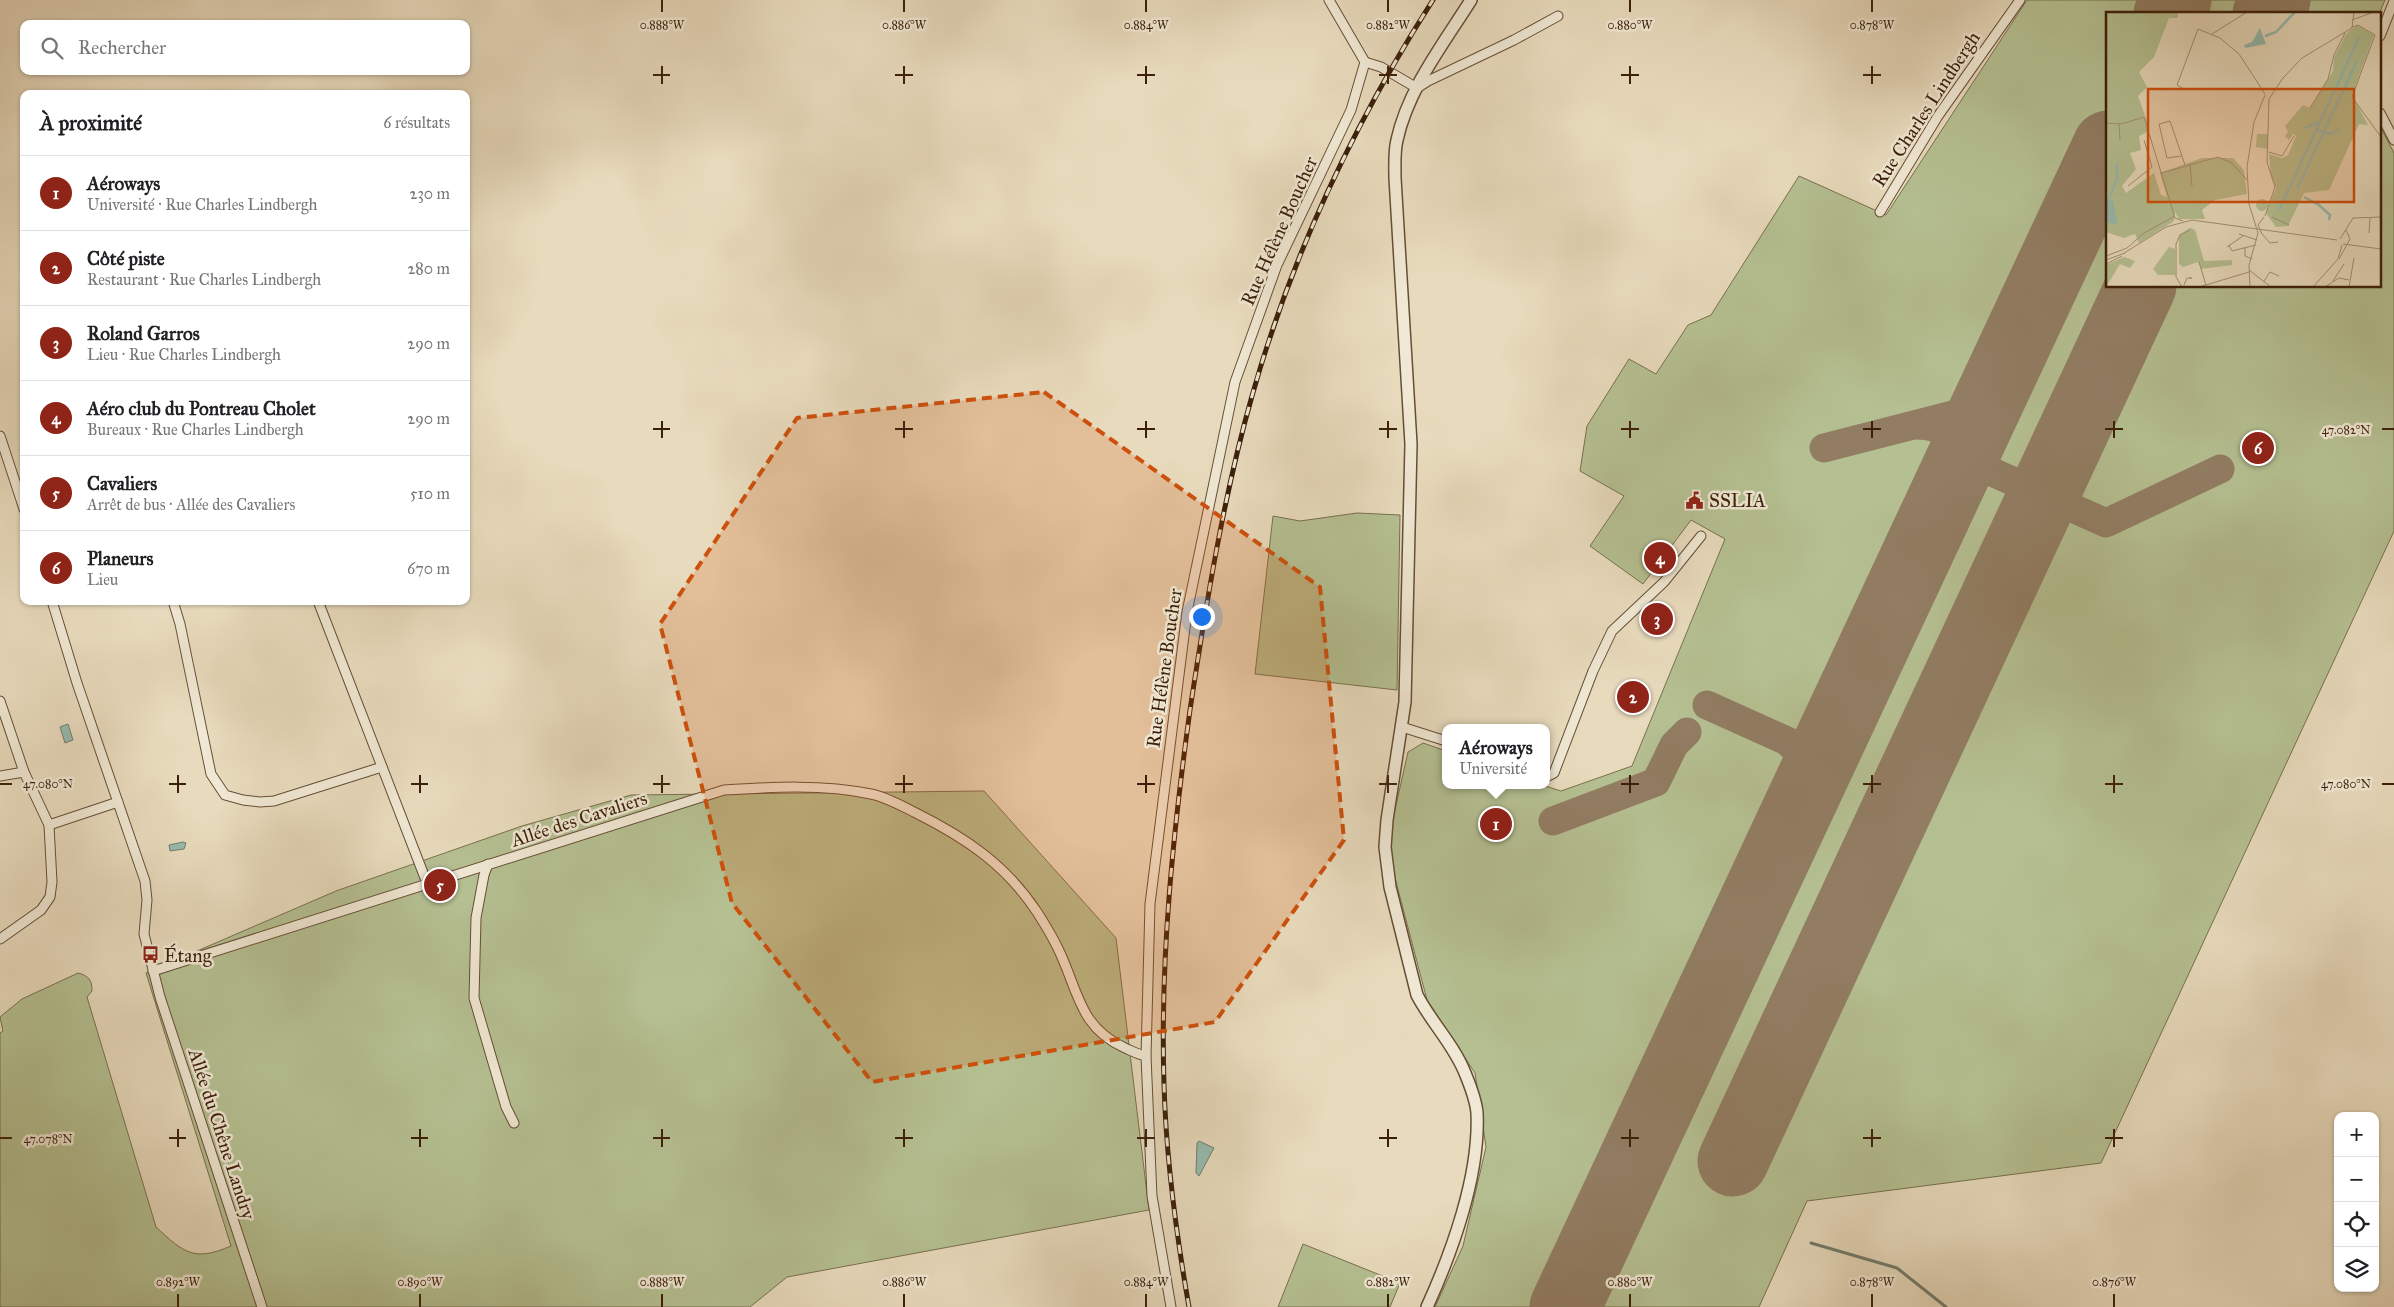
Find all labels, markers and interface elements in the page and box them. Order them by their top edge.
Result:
inset map [2106,12,2382,288]
text: 0.888°W [640,18,685,32]
text: 0.886°W [882,18,927,32]
text: 0.884°W [1124,18,1169,32]
text: 0.882°W [1366,18,1411,32]
text: 0.880°W [1608,18,1653,32]
text: 0.878°W [1850,18,1895,32]
search box [20,20,470,75]
street label: Rue Charles Lindbergh [1867,27,1986,192]
icon: search [38,34,66,62]
text: Rechercher [78,36,166,59]
text: À proximité [40,110,142,136]
text: 6 résultats [383,113,450,132]
street label: Rue Hélène Boucher [1236,152,1323,309]
text: Aéroways [87,172,160,195]
text: 1 [53,184,59,203]
text: 230 m [410,184,450,203]
text: Université · Rue Charles Lindbergh [87,195,317,214]
text: Côté piste [87,247,165,270]
text: 2 [52,259,60,278]
text: 280 m [407,259,450,278]
text: Restaurant · Rue Charles Lindbergh [87,270,321,289]
text: Roland Garros [87,322,200,345]
text: 3 [53,334,59,353]
text: 290 m [407,334,450,353]
text: Lieu · Rue Charles Lindbergh [87,345,281,364]
text: Aéro club du Pontreau Cholet [87,397,316,420]
text: 4 [52,409,60,428]
text: 290 m [407,409,450,428]
text: Bureaux · Rue Charles Lindbergh [87,420,304,439]
text: 47.082°N [2322,423,2370,437]
pin: 6 [2242,429,2274,467]
text: Cavaliers [87,472,157,495]
text: 5 [52,484,60,503]
text: 510 m [410,484,450,503]
place label: SSLIA [1709,489,1766,512]
public building icon: SSLIA [1685,490,1705,510]
text: Arrêt de bus · Allée des Cavaliers [87,495,295,514]
pin: 4 [1644,539,1676,577]
text: Planeurs [87,547,153,570]
text: 6 [52,559,60,578]
text: 670 m [407,559,450,578]
text: Lieu [87,570,118,589]
street label: Rue Hélène Boucher [1141,586,1187,749]
pin: 3 [1641,600,1673,638]
your location [1189,604,1215,630]
pin: 2 [1617,678,1649,716]
popup [1442,724,1550,789]
text: Aéroways [1459,736,1533,759]
text: Université [1459,759,1527,778]
text: 47.080°N [23,777,73,791]
text: 47.080°N [2321,777,2371,791]
street label: Allée des Cavaliers [507,786,650,852]
pin: 1 [1480,805,1512,843]
pin: 5 [424,866,456,904]
place label: Étang [164,943,212,968]
bus stop icon: Étang [140,945,160,965]
street label: Allée du Chêne Landry [183,1045,261,1223]
map controls [2334,1112,2379,1292]
button: + [2334,1112,2379,1157]
text: 47.078°N [23,1132,73,1146]
button: − [2334,1157,2379,1202]
button: locate [2334,1202,2379,1247]
button: layers [2334,1247,2379,1292]
text: 0.892°W [156,1275,201,1289]
text: 0.890°W [397,1275,443,1289]
text: 0.888°W [640,1275,685,1289]
text: 0.886°W [882,1275,927,1289]
text: 0.884°W [1124,1275,1169,1289]
text: 0.882°W [1366,1275,1411,1289]
text: 0.880°W [1608,1275,1653,1289]
text: 0.878°W [1850,1275,1895,1289]
text: 0.876°W [2092,1275,2137,1289]

